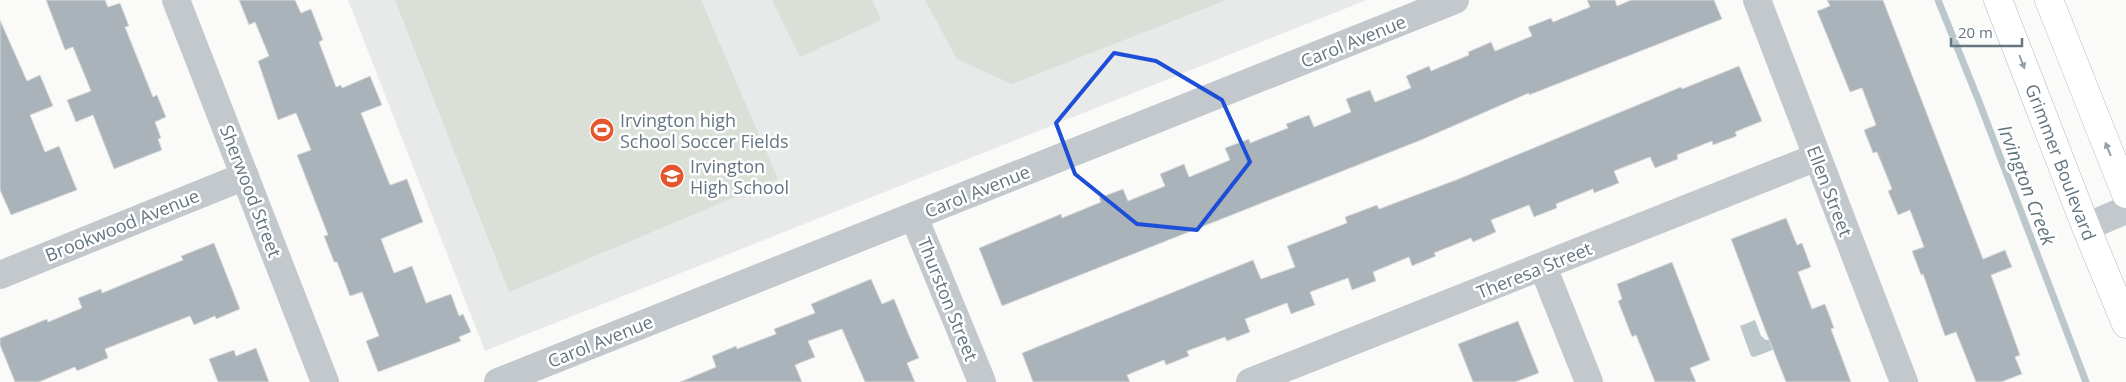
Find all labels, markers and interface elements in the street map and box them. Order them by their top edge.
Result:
street label: Carol Avenue [1297,9,1409,73]
scale bar [1951,15,2022,47]
text: 20 m [1958,22,1993,42]
one-way arrow [2018,55,2026,70]
street label: Grimmer Boulevard [2020,80,2102,244]
place label: Irvington high School Soccer Fields [620,108,789,153]
sports icon: Irvington high School Soccer Fields [589,117,615,143]
street label: Sherwood Street [215,121,287,261]
water label: Irvington Creek [1992,121,2062,249]
one-way arrow [2104,141,2111,156]
street label: Ellen Street [1802,142,1858,240]
place label: Irvington High School [690,154,789,199]
street label: Carol Avenue [921,159,1033,223]
school or university icon: Irvington High School [659,163,685,189]
street label: Brookwood Avenue [41,183,203,267]
street label: Thurston Street [912,234,984,364]
street label: Theresa Street [1473,236,1595,304]
street label: Carol Avenue [544,309,656,373]

